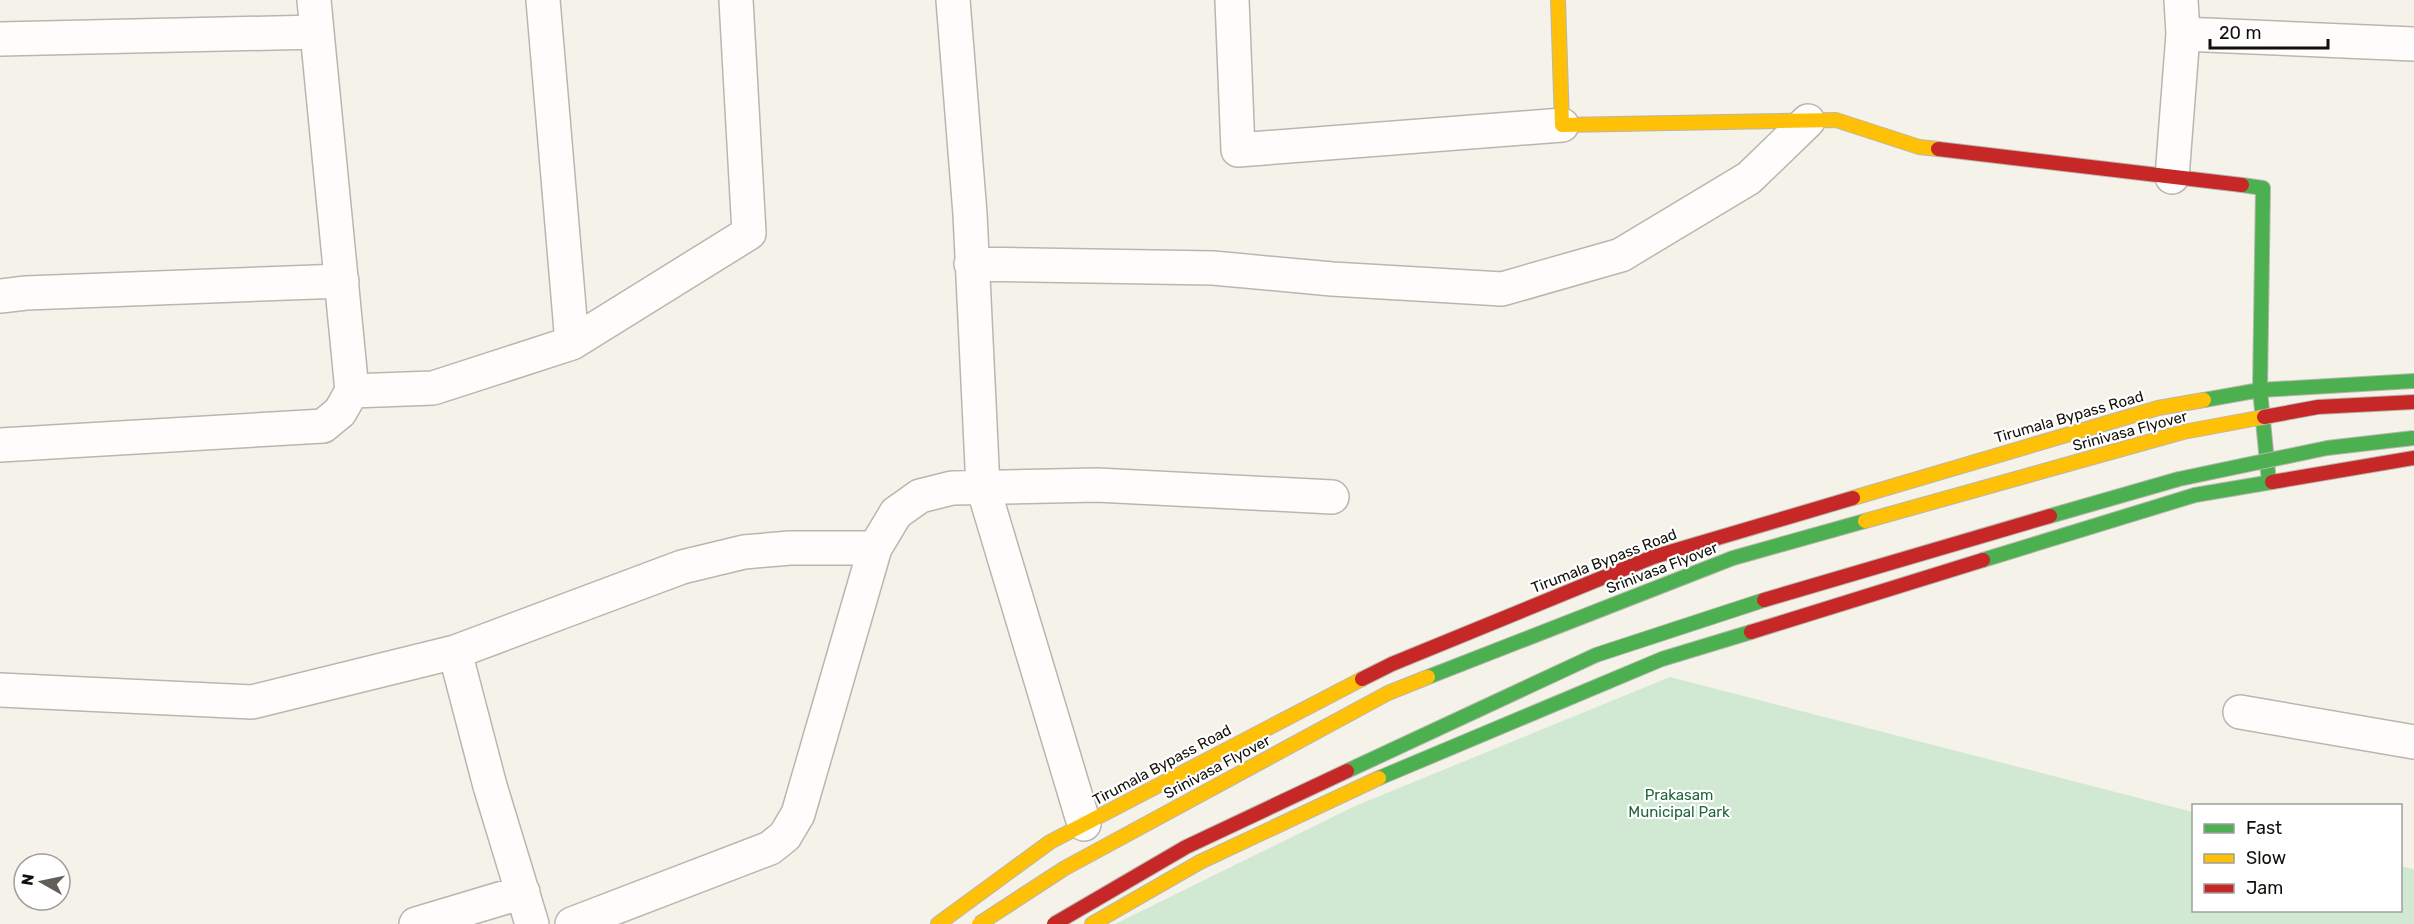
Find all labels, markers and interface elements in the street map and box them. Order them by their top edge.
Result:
scale bar [2210,12,2328,50]
text: 20 m [2219,22,2261,44]
street label: Tirumala Bypass Road [1992,387,2146,447]
street label: Srinivasa Flyover [2071,407,2190,455]
street label: Tirumala Bypass Road [1529,525,1679,597]
street label: Srinivasa Flyover [1604,538,1721,598]
street label: Tirumala Bypass Road [1090,721,1234,809]
street label: Srinivasa Flyover [1161,731,1274,803]
park label: Prakasam Municipal Park [1628,786,1730,821]
legend [2192,804,2402,912]
text: Fast [2246,817,2282,839]
text: Slow [2246,847,2286,869]
north arrow [12,852,72,912]
text: N [17,873,38,887]
text: Jam [2246,877,2283,899]

